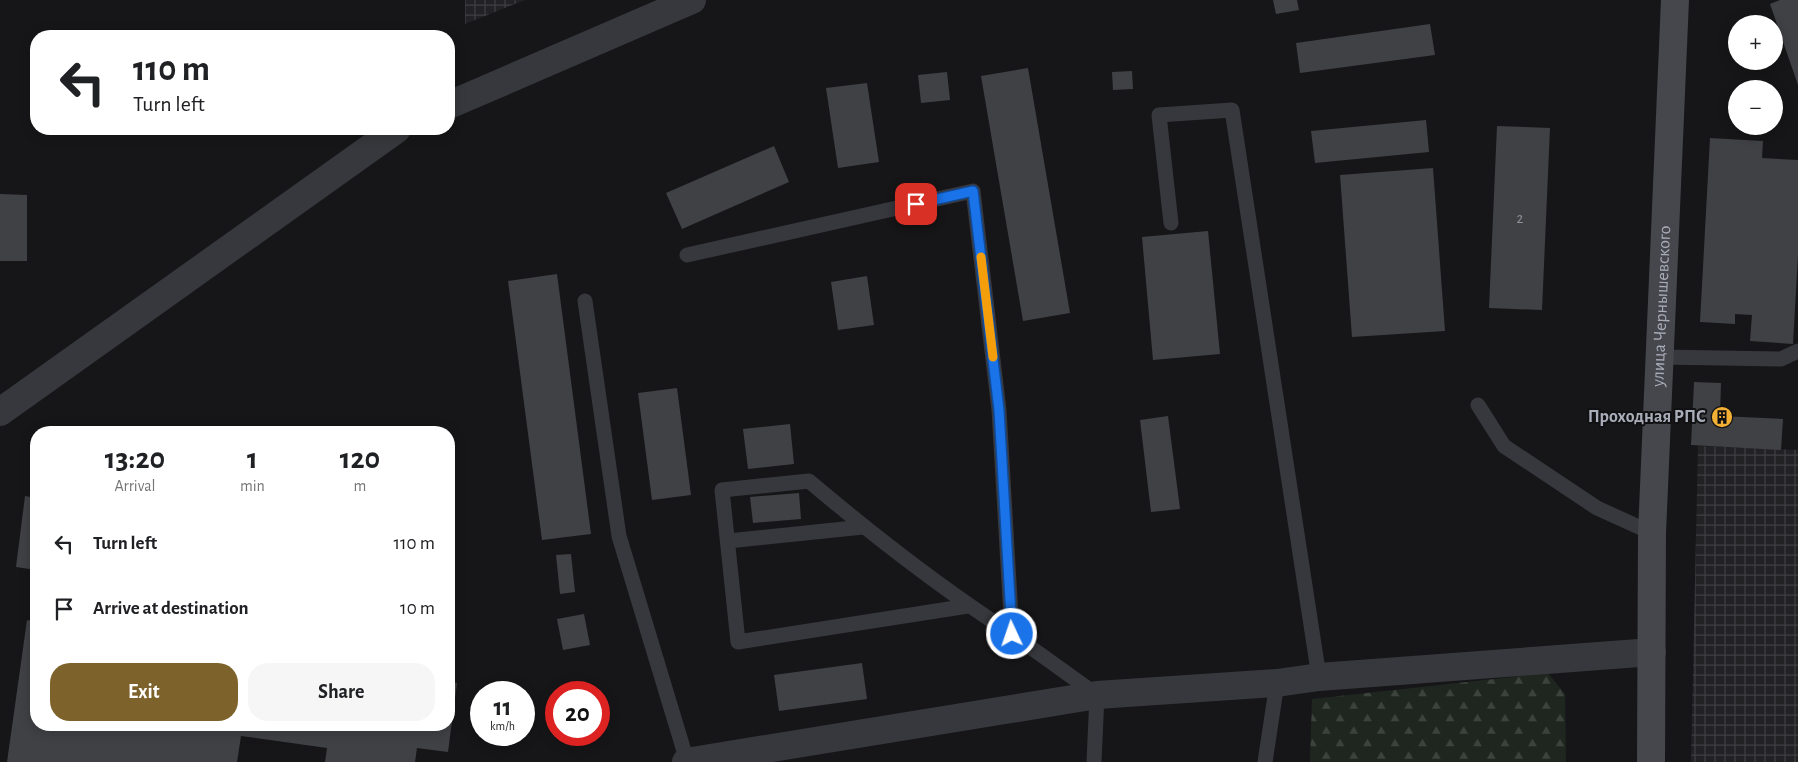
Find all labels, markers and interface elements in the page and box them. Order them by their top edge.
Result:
map controls [1728,15,1783,135]
button: + [1728,15,1783,70]
icon: left [50,50,115,115]
text: 110 m [133,52,210,87]
button: − [1728,80,1783,135]
text: Turn left [133,93,205,115]
pin [895,183,937,225]
icon: arrive [902,190,930,218]
house number: 2 [1517,211,1524,226]
street label: улица Чернышевского [1649,225,1674,388]
building icon: Проходная РПС [1710,405,1734,429]
place label: Проходная РПС [1588,408,1706,426]
text: 13:20 [105,444,165,474]
text: 1 [247,444,258,474]
text: 120 [340,444,380,474]
text: Arrival [114,478,156,494]
text: min [240,478,265,494]
text: m [354,478,366,494]
icon: left [50,530,78,558]
text: Turn left [93,534,157,553]
text: 110 m [394,534,435,553]
icon: arrive [50,595,78,623]
text: Arrive at destination [93,599,249,618]
text: 10 m [400,599,435,618]
position arrow [985,607,1037,659]
button: Exit [50,663,238,721]
button: Share [248,663,435,721]
speed limit sign: 20 [545,681,610,746]
text: 11 [493,695,512,720]
text: km/h [490,720,515,732]

